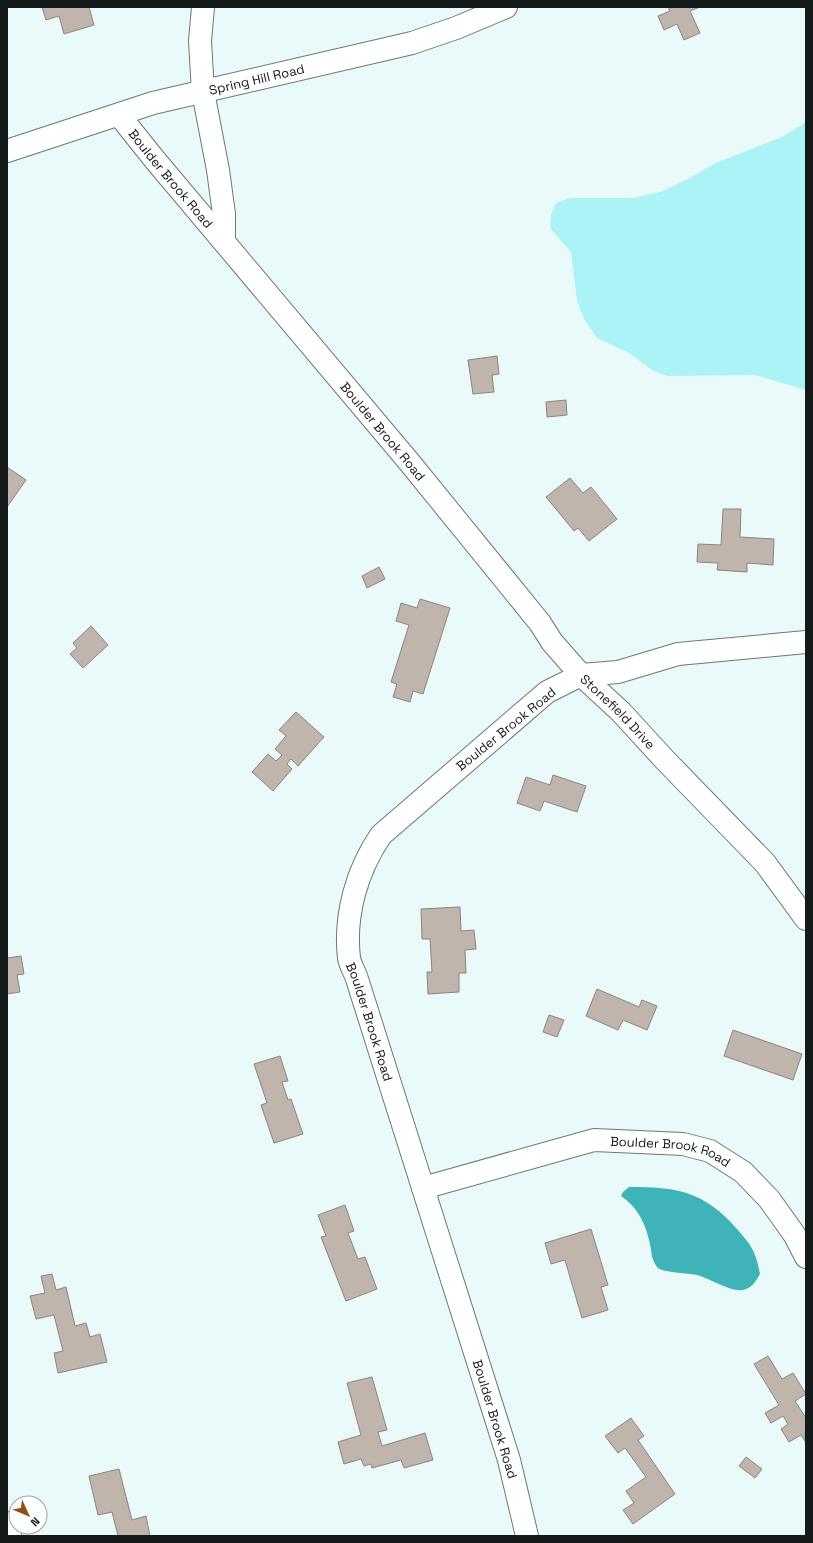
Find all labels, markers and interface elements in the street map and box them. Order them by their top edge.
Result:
street label: Spring Hill Road [207,60,306,98]
street label: Boulder Brook Road [125,125,217,231]
street label: Boulder Brook Road [337,378,429,484]
street label: Stonefield Drive [577,670,659,753]
street label: Boulder Brook Road [453,683,559,775]
street label: Boulder Brook Road [342,959,397,1083]
street label: Boulder Brook Road [610,1132,734,1170]
street label: Boulder Brook Road [469,1357,521,1481]
north arrow [8,1495,48,1535]
text: N [28,1514,43,1529]

